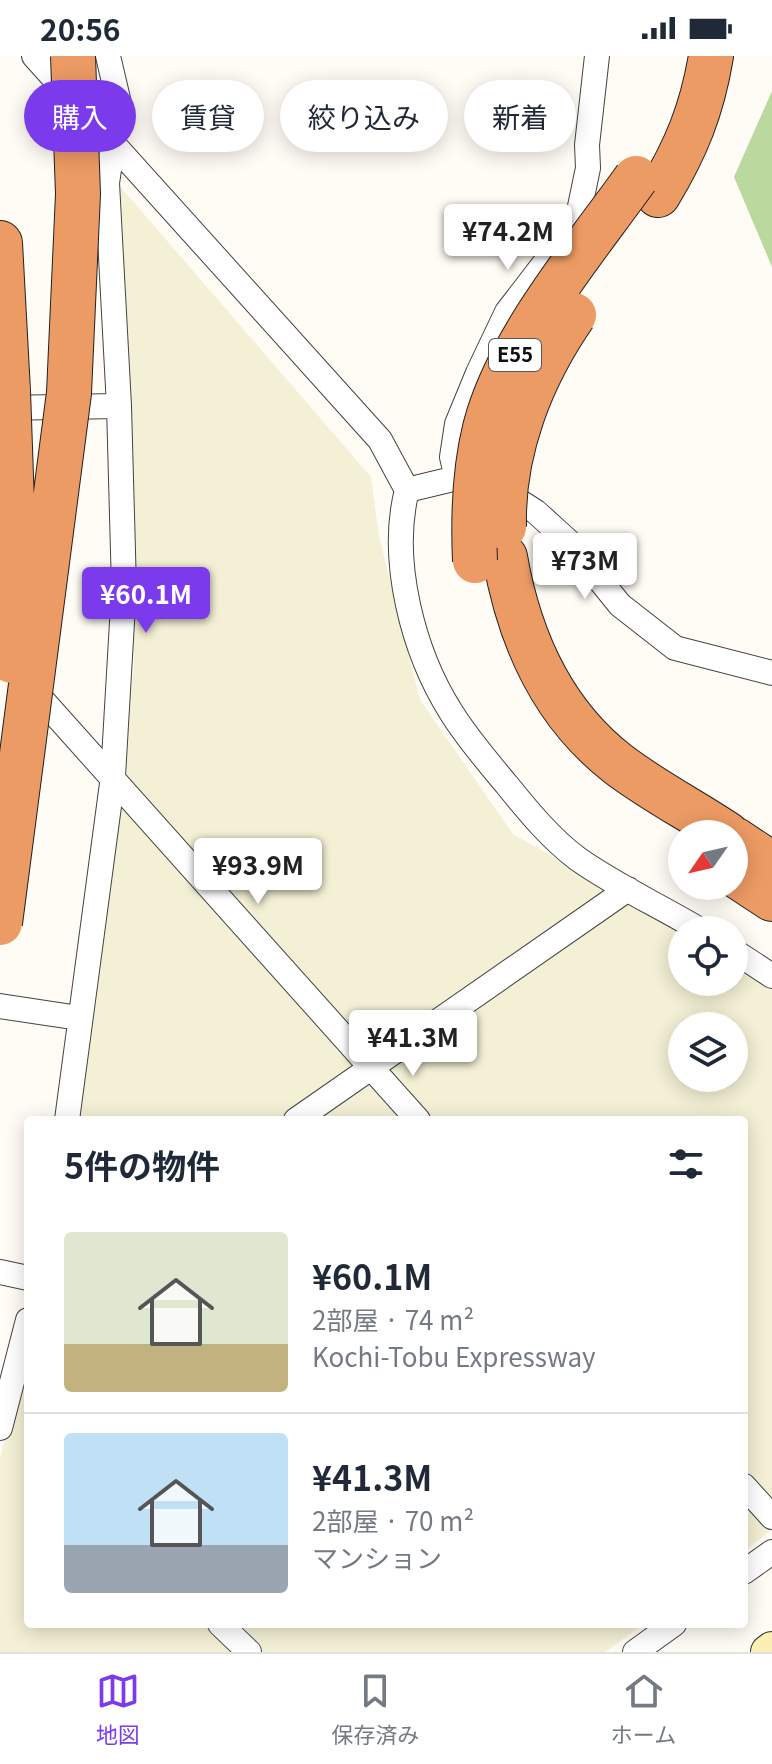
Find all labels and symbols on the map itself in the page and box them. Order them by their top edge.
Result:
pin: ¥74.2M [443,204,573,272]
road number: E55 [489,339,541,371]
pin: ¥73M [538,533,632,601]
pin: ¥60.1M [81,567,211,635]
north arrow [668,820,748,900]
pin: ¥93.9M [193,838,323,906]
pin: ¥41.3M [348,1010,478,1078]

